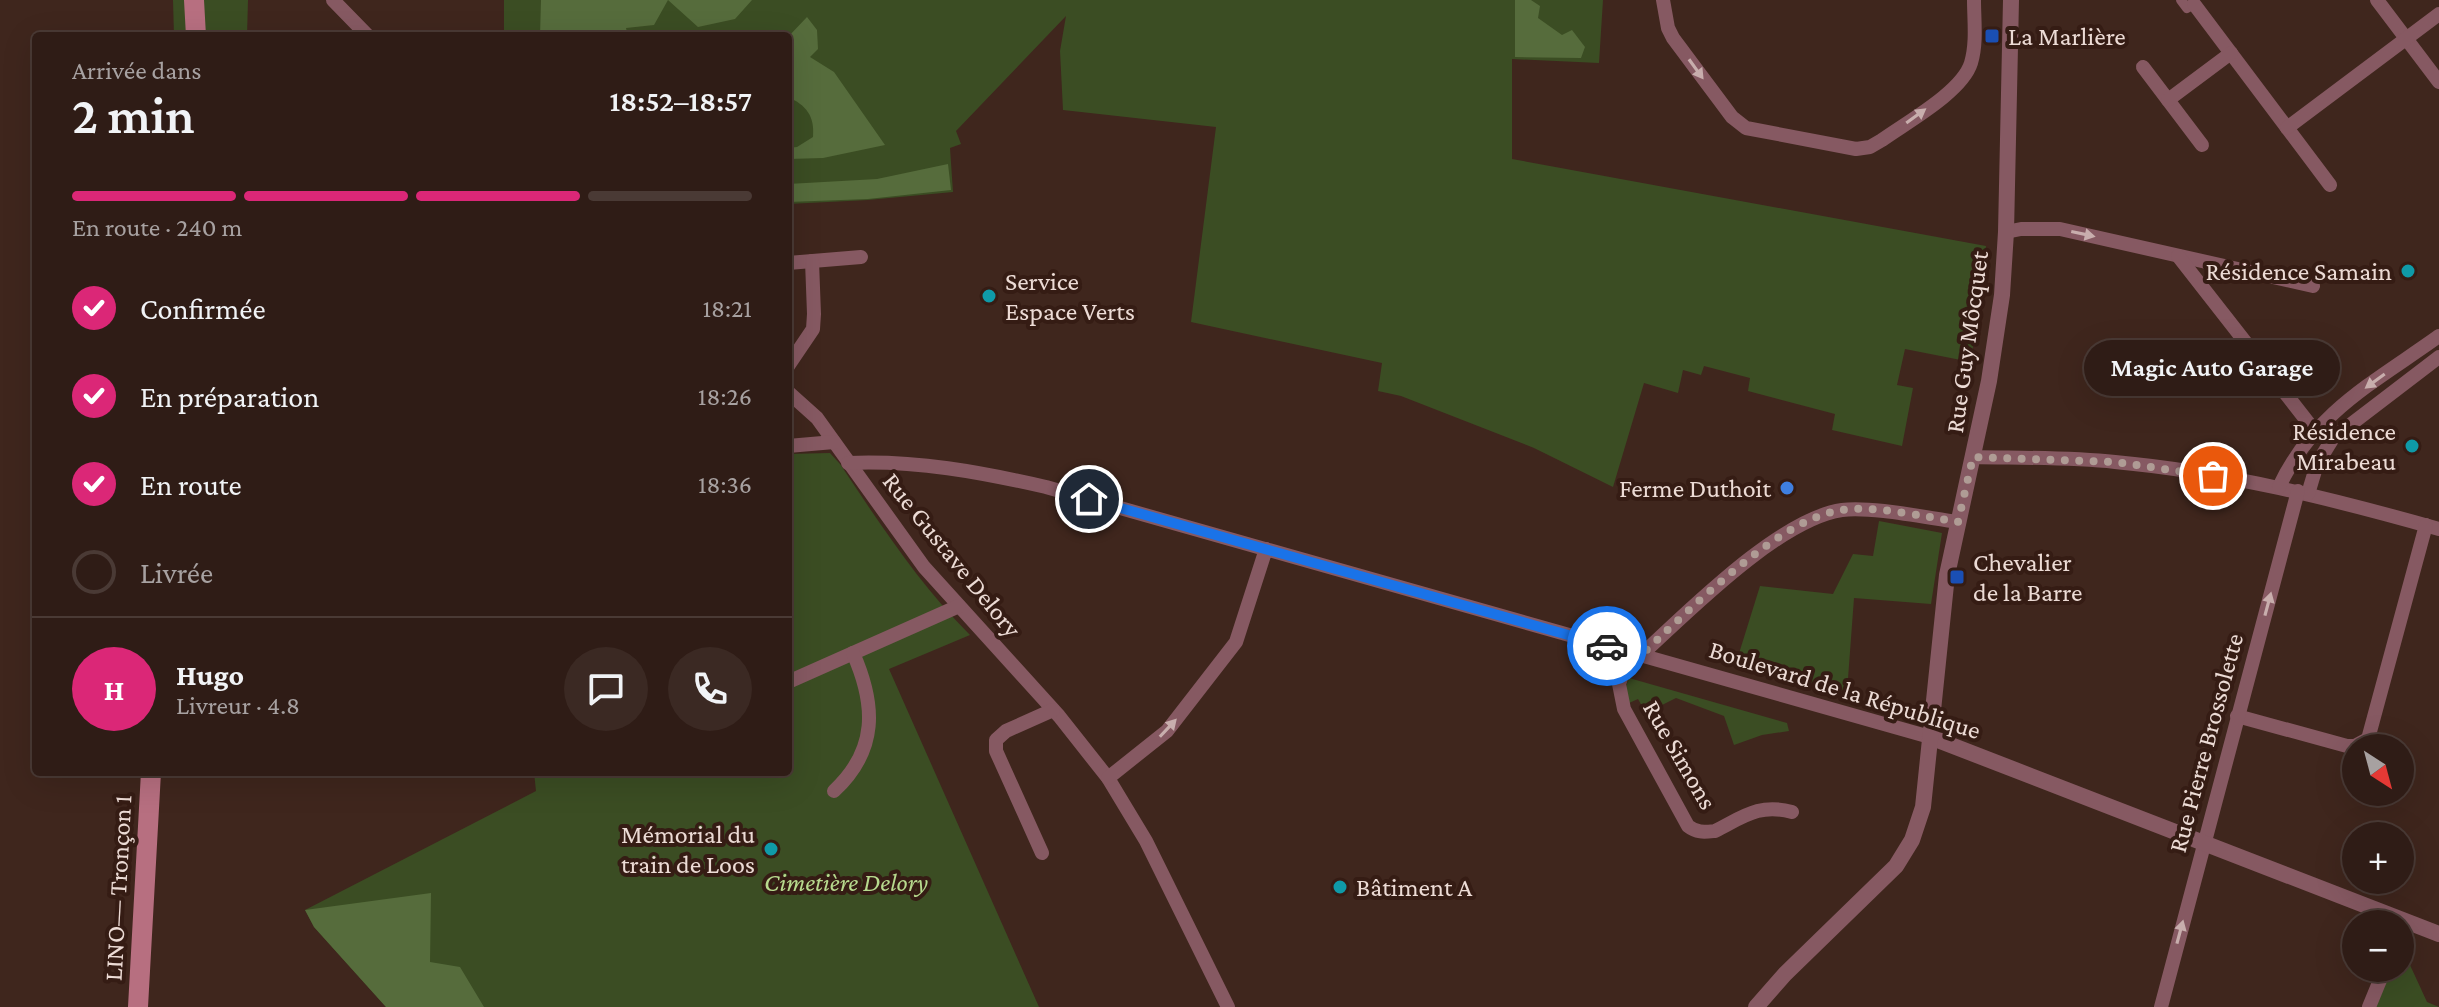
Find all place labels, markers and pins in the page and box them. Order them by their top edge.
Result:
place label: La Marlière [2008,22,2126,51]
marker: La Marlière [1983,27,2001,45]
place label: Résidence Samain [2206,257,2392,286]
marker: Résidence Samain [2399,262,2417,280]
place label: Service Espace Verts [1005,267,1135,326]
marker: Service Espace Verts [980,287,998,305]
callout: Magic Auto Garage [2085,340,2341,396]
place label: Résidence Mirabeau [2292,417,2396,476]
marker: Résidence Mirabeau [2403,437,2421,455]
pin [2179,442,2247,510]
pin [1055,465,1123,533]
place label: Ferme Duthoit [1619,474,1771,503]
marker: Ferme Duthoit [1778,479,1796,497]
place label: Chevalier de la Barre [1973,548,2082,607]
marker: Chevalier de la Barre [1948,568,1966,586]
place label: Mémorial du train de Loos [621,820,755,879]
marker: Mémorial du train de Loos [762,840,780,858]
place label: Bâtiment A [1356,873,1472,902]
marker: Bâtiment A [1331,878,1349,896]

